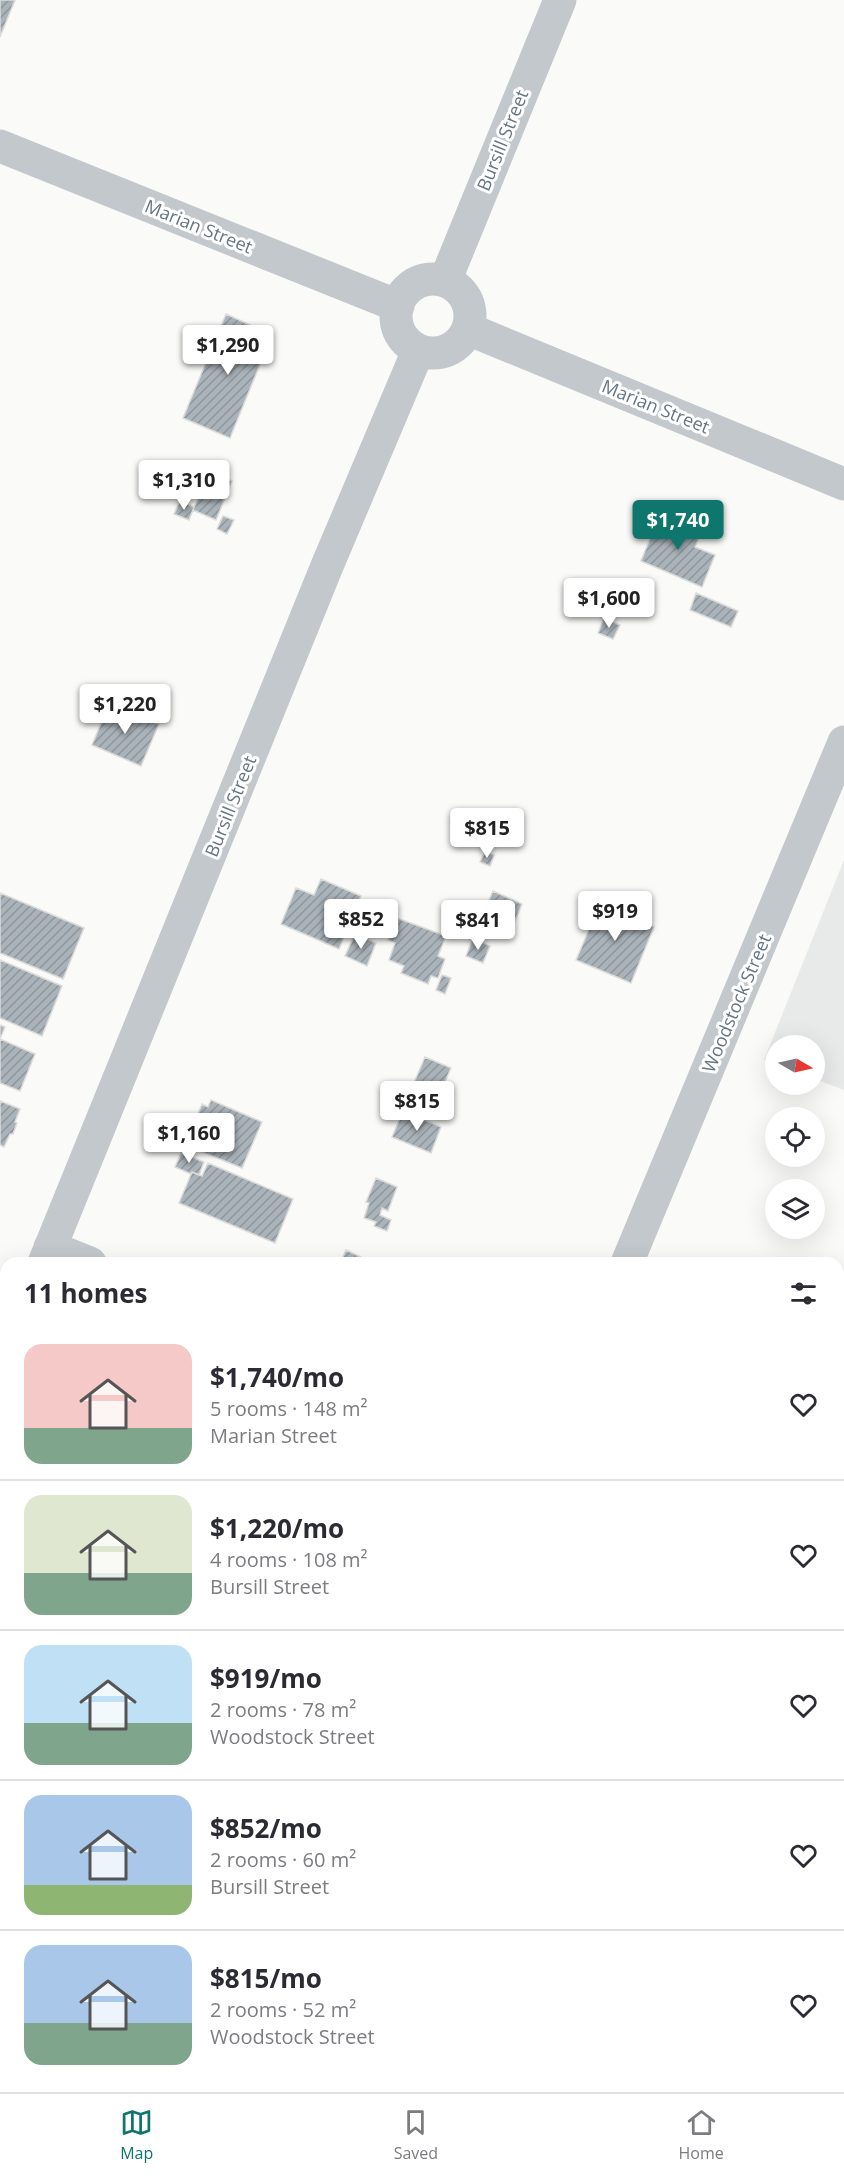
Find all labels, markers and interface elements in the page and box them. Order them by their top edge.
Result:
street label: Bursill Street [471,86,533,194]
street label: Marian Street [142,194,256,258]
pin: $1,290 [179,325,277,376]
text: $1,290 [197,331,259,358]
street label: Marian Street [599,374,713,438]
pin: $1,310 [135,460,233,511]
text: $1,310 [153,466,215,493]
pin: $1,740 [629,500,727,551]
text: $1,740 [647,506,709,533]
pin: $1,600 [560,578,658,629]
text: $1,600 [578,584,640,611]
pin: $1,220 [76,684,174,735]
text: $1,220 [94,690,156,717]
street label: Bursill Street [199,752,261,860]
pin: $815 [451,808,523,859]
text: $815 [464,814,510,841]
pin: $919 [579,891,651,942]
text: $919 [592,897,638,924]
pin: $852 [325,899,397,950]
pin: $841 [442,900,514,951]
text: $852 [338,905,384,932]
text: $841 [455,906,501,933]
street label: Woodstock Street [696,930,776,1076]
north arrow [765,1035,825,1095]
map controls [765,1035,825,1239]
pin: $815 [381,1081,453,1132]
text: $815 [394,1087,440,1114]
button: locate [765,1107,825,1167]
pin: $1,160 [140,1113,238,1164]
text: $1,160 [158,1119,220,1146]
button: layers [765,1179,825,1239]
text: 11 homes [24,1275,148,1311]
icon: filters [787,1277,820,1310]
text: $1,740/mo [210,1359,344,1395]
icon: home [72,1368,144,1440]
icon: heart [787,1388,820,1421]
text: 5 rooms · 148 m² [210,1395,368,1422]
text: Marian Street [210,1422,337,1449]
text: $1,220/mo [210,1510,344,1546]
icon: home [72,1519,144,1591]
icon: heart [787,1539,820,1572]
text: 4 rooms · 108 m² [210,1546,368,1573]
text: Bursill Street [210,1573,329,1600]
text: $919/mo [210,1660,322,1696]
icon: home [72,1669,144,1741]
icon: heart [787,1689,820,1722]
text: 2 rooms · 78 m² [210,1696,356,1723]
text: Woodstock Street [210,1723,375,1750]
text: $852/mo [210,1810,322,1846]
icon: home [72,1819,144,1891]
icon: heart [787,1839,820,1872]
text: 2 rooms · 60 m² [210,1846,356,1873]
text: Bursill Street [210,1873,329,1900]
text: $815/mo [210,1960,322,1996]
icon: home [72,1969,144,2041]
icon: heart [787,1989,820,2022]
text: 2 rooms · 52 m² [210,1996,356,2023]
text: Woodstock Street [210,2023,375,2050]
tab: Map [120,2106,153,2164]
tab: Saved [394,2106,438,2164]
tab: Home [679,2106,724,2164]

